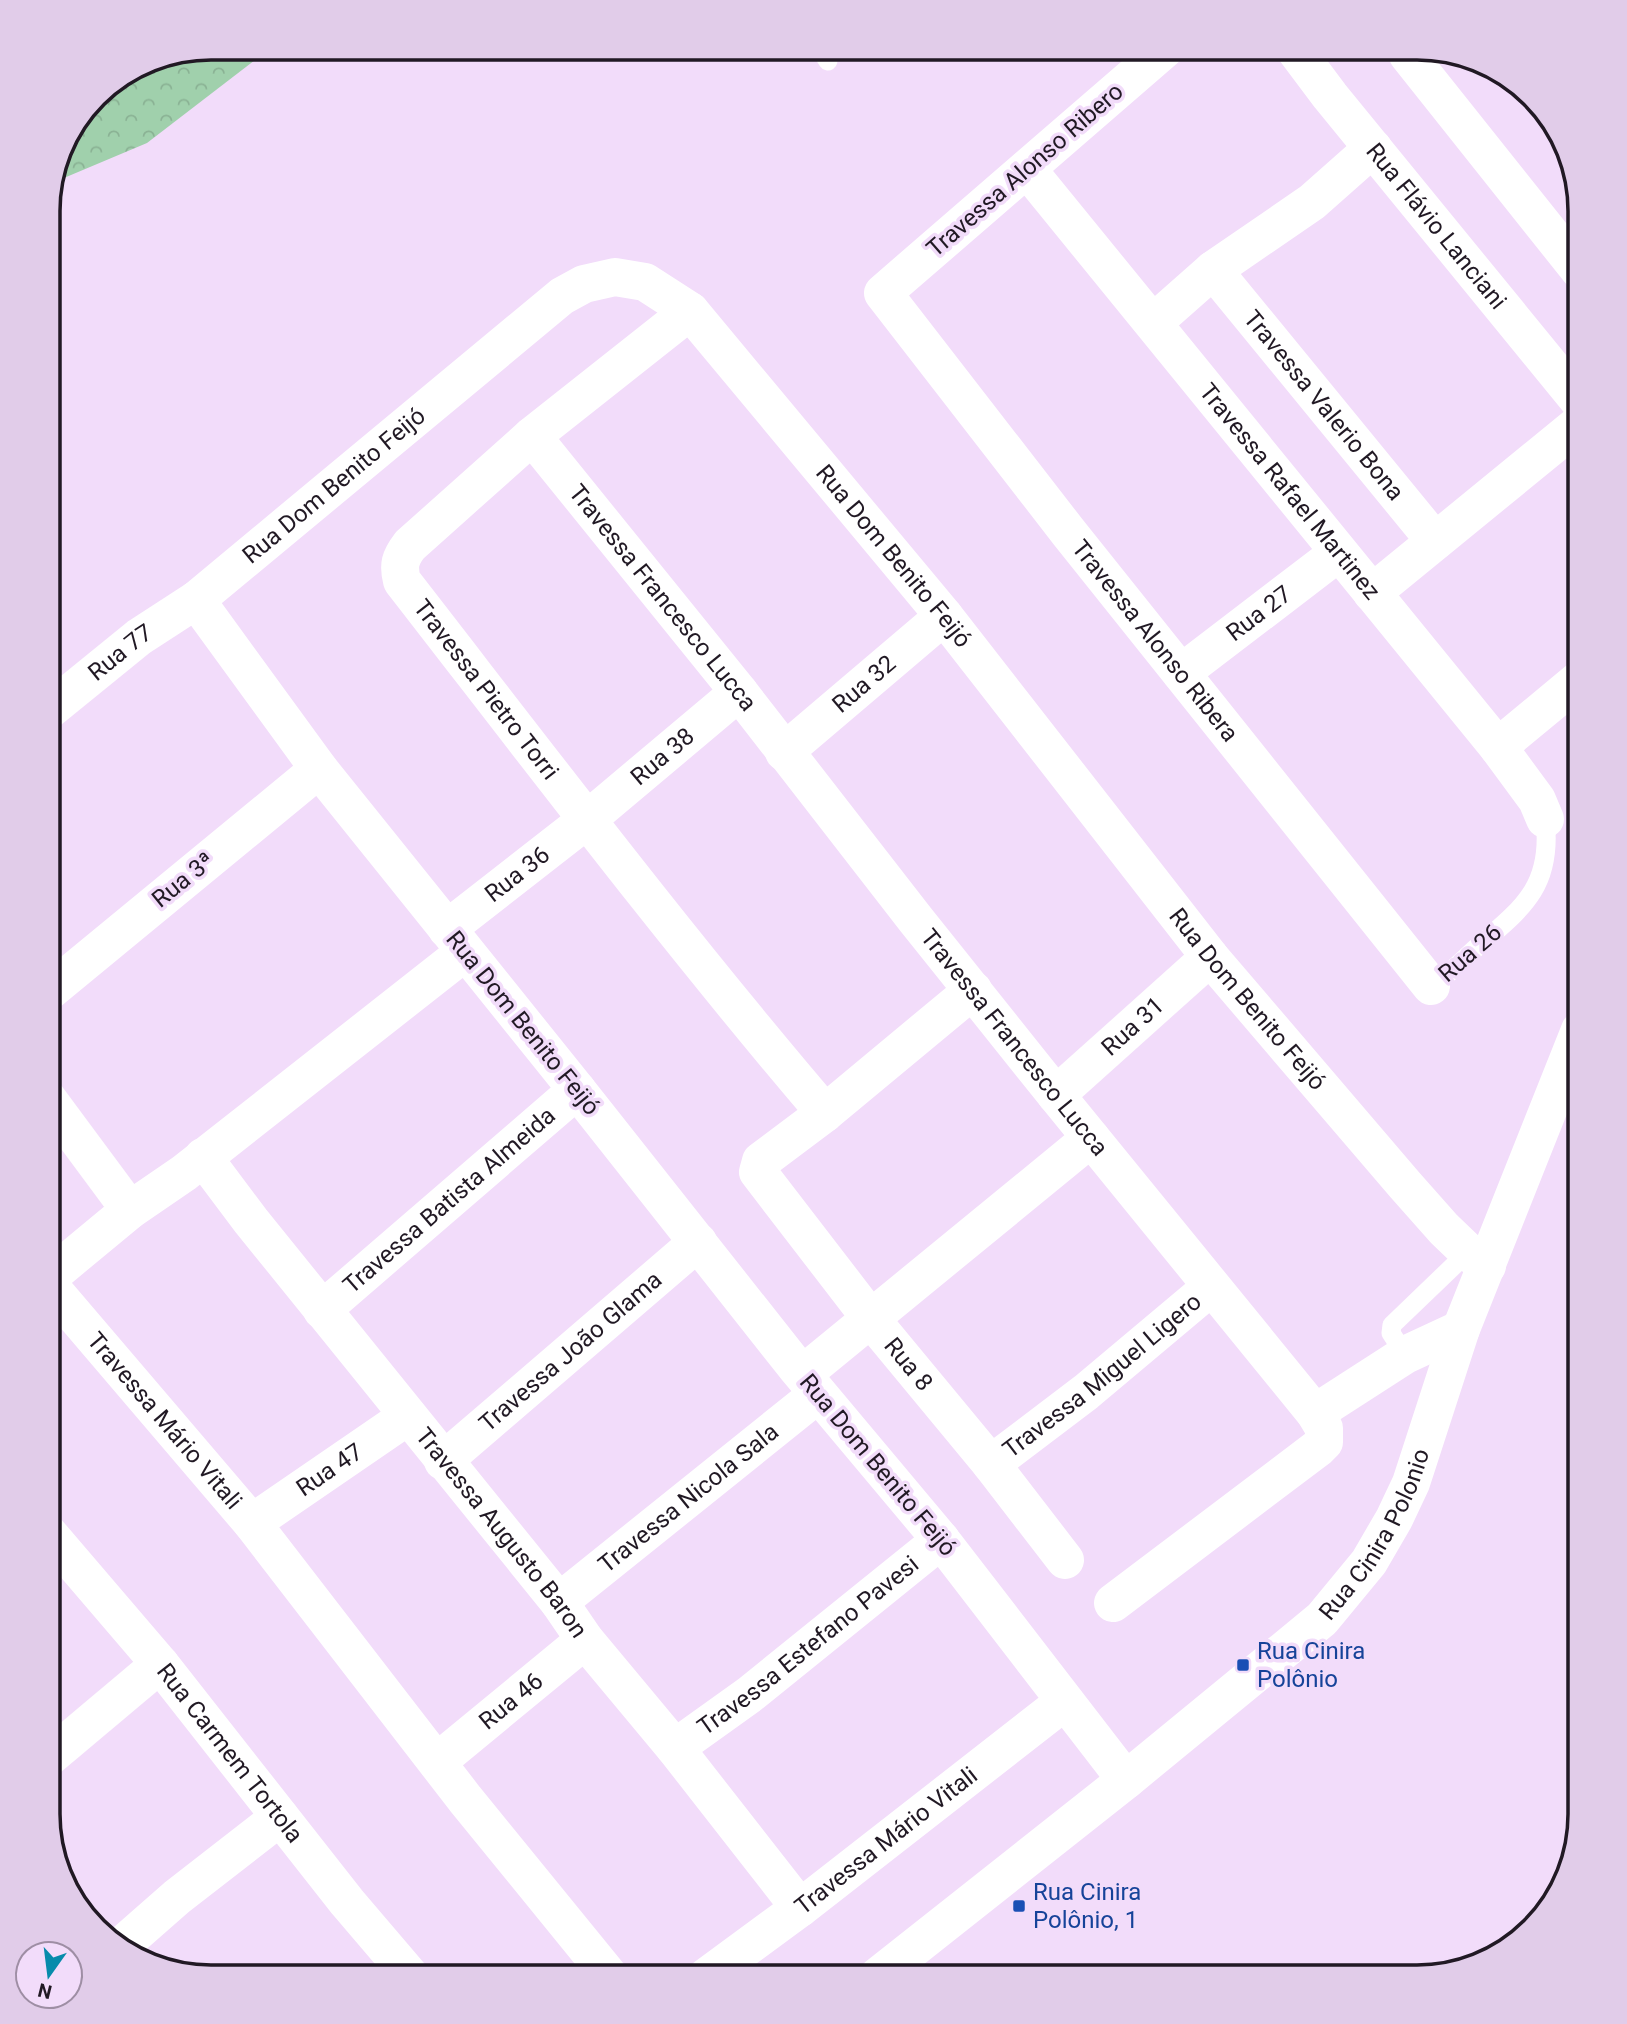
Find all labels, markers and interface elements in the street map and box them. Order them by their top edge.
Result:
street label: Travessa Alonso Ribero [921,77,1129,263]
street label: Rua Flávio Lanciani [1360,137,1512,315]
street label: Travessa Valerio Bona [1238,305,1410,506]
street label: Travessa Rafael Martinez [1194,378,1386,605]
street label: Rua Dom Benito Feijó [237,402,431,569]
street label: Rua Dom Benito Feijó [810,459,977,653]
street label: Travessa Francesco Lucca [563,479,762,717]
street label: Travessa Alonso Ribera [1066,534,1244,747]
street label: Rua 27 [1221,580,1297,647]
street label: Travessa Pietro Torri [408,594,564,785]
street label: Rua 77 [83,618,157,687]
street label: Rua 32 [827,649,901,719]
street label: Rua 38 [625,722,700,791]
street label: Rua 36 [479,840,555,908]
street label: Rua 3ª [147,847,219,913]
street label: Rua Dom Benito Feijó [1163,903,1332,1096]
street label: Rua 26 [1433,918,1507,988]
street label: Travessa Francesco Lucca [915,924,1114,1162]
street label: Rua Dom Benito Feijó [440,925,606,1121]
street label: Rua 31 [1096,991,1170,1061]
street label: Travessa Batista Almeida [338,1101,561,1299]
street label: Travessa João Glama [474,1266,667,1437]
street label: Travessa Miguel Ligero [997,1287,1207,1464]
street label: Travessa Mário Vitali [82,1327,248,1515]
street label: Rua 8 [878,1332,939,1397]
street label: Rua Dom Benito Feijó [794,1368,962,1562]
street label: Travessa Nicola Sala [593,1418,784,1579]
street label: Travessa Augusto Baron [410,1422,593,1643]
street label: Rua 47 [291,1437,368,1502]
street label: Rua Cinira Polonio [1313,1445,1435,1625]
street label: Travessa Estefano Pavesi [692,1550,924,1741]
place label: Rua Cinira Polônio [1257,1637,1365,1693]
marker: Rua Cinira Polônio [1235,1657,1251,1673]
street label: Rua Carmem Tortola [151,1658,309,1848]
street label: Rua 46 [474,1667,549,1735]
street label: Travessa Mário Vitali [790,1761,983,1920]
place label: Rua Cinira Polônio, 1 [1033,1878,1141,1934]
marker: Rua Cinira Polônio, 1 [1011,1898,1027,1914]
north arrow [14,1940,84,2010]
text: N [36,1978,54,2004]

